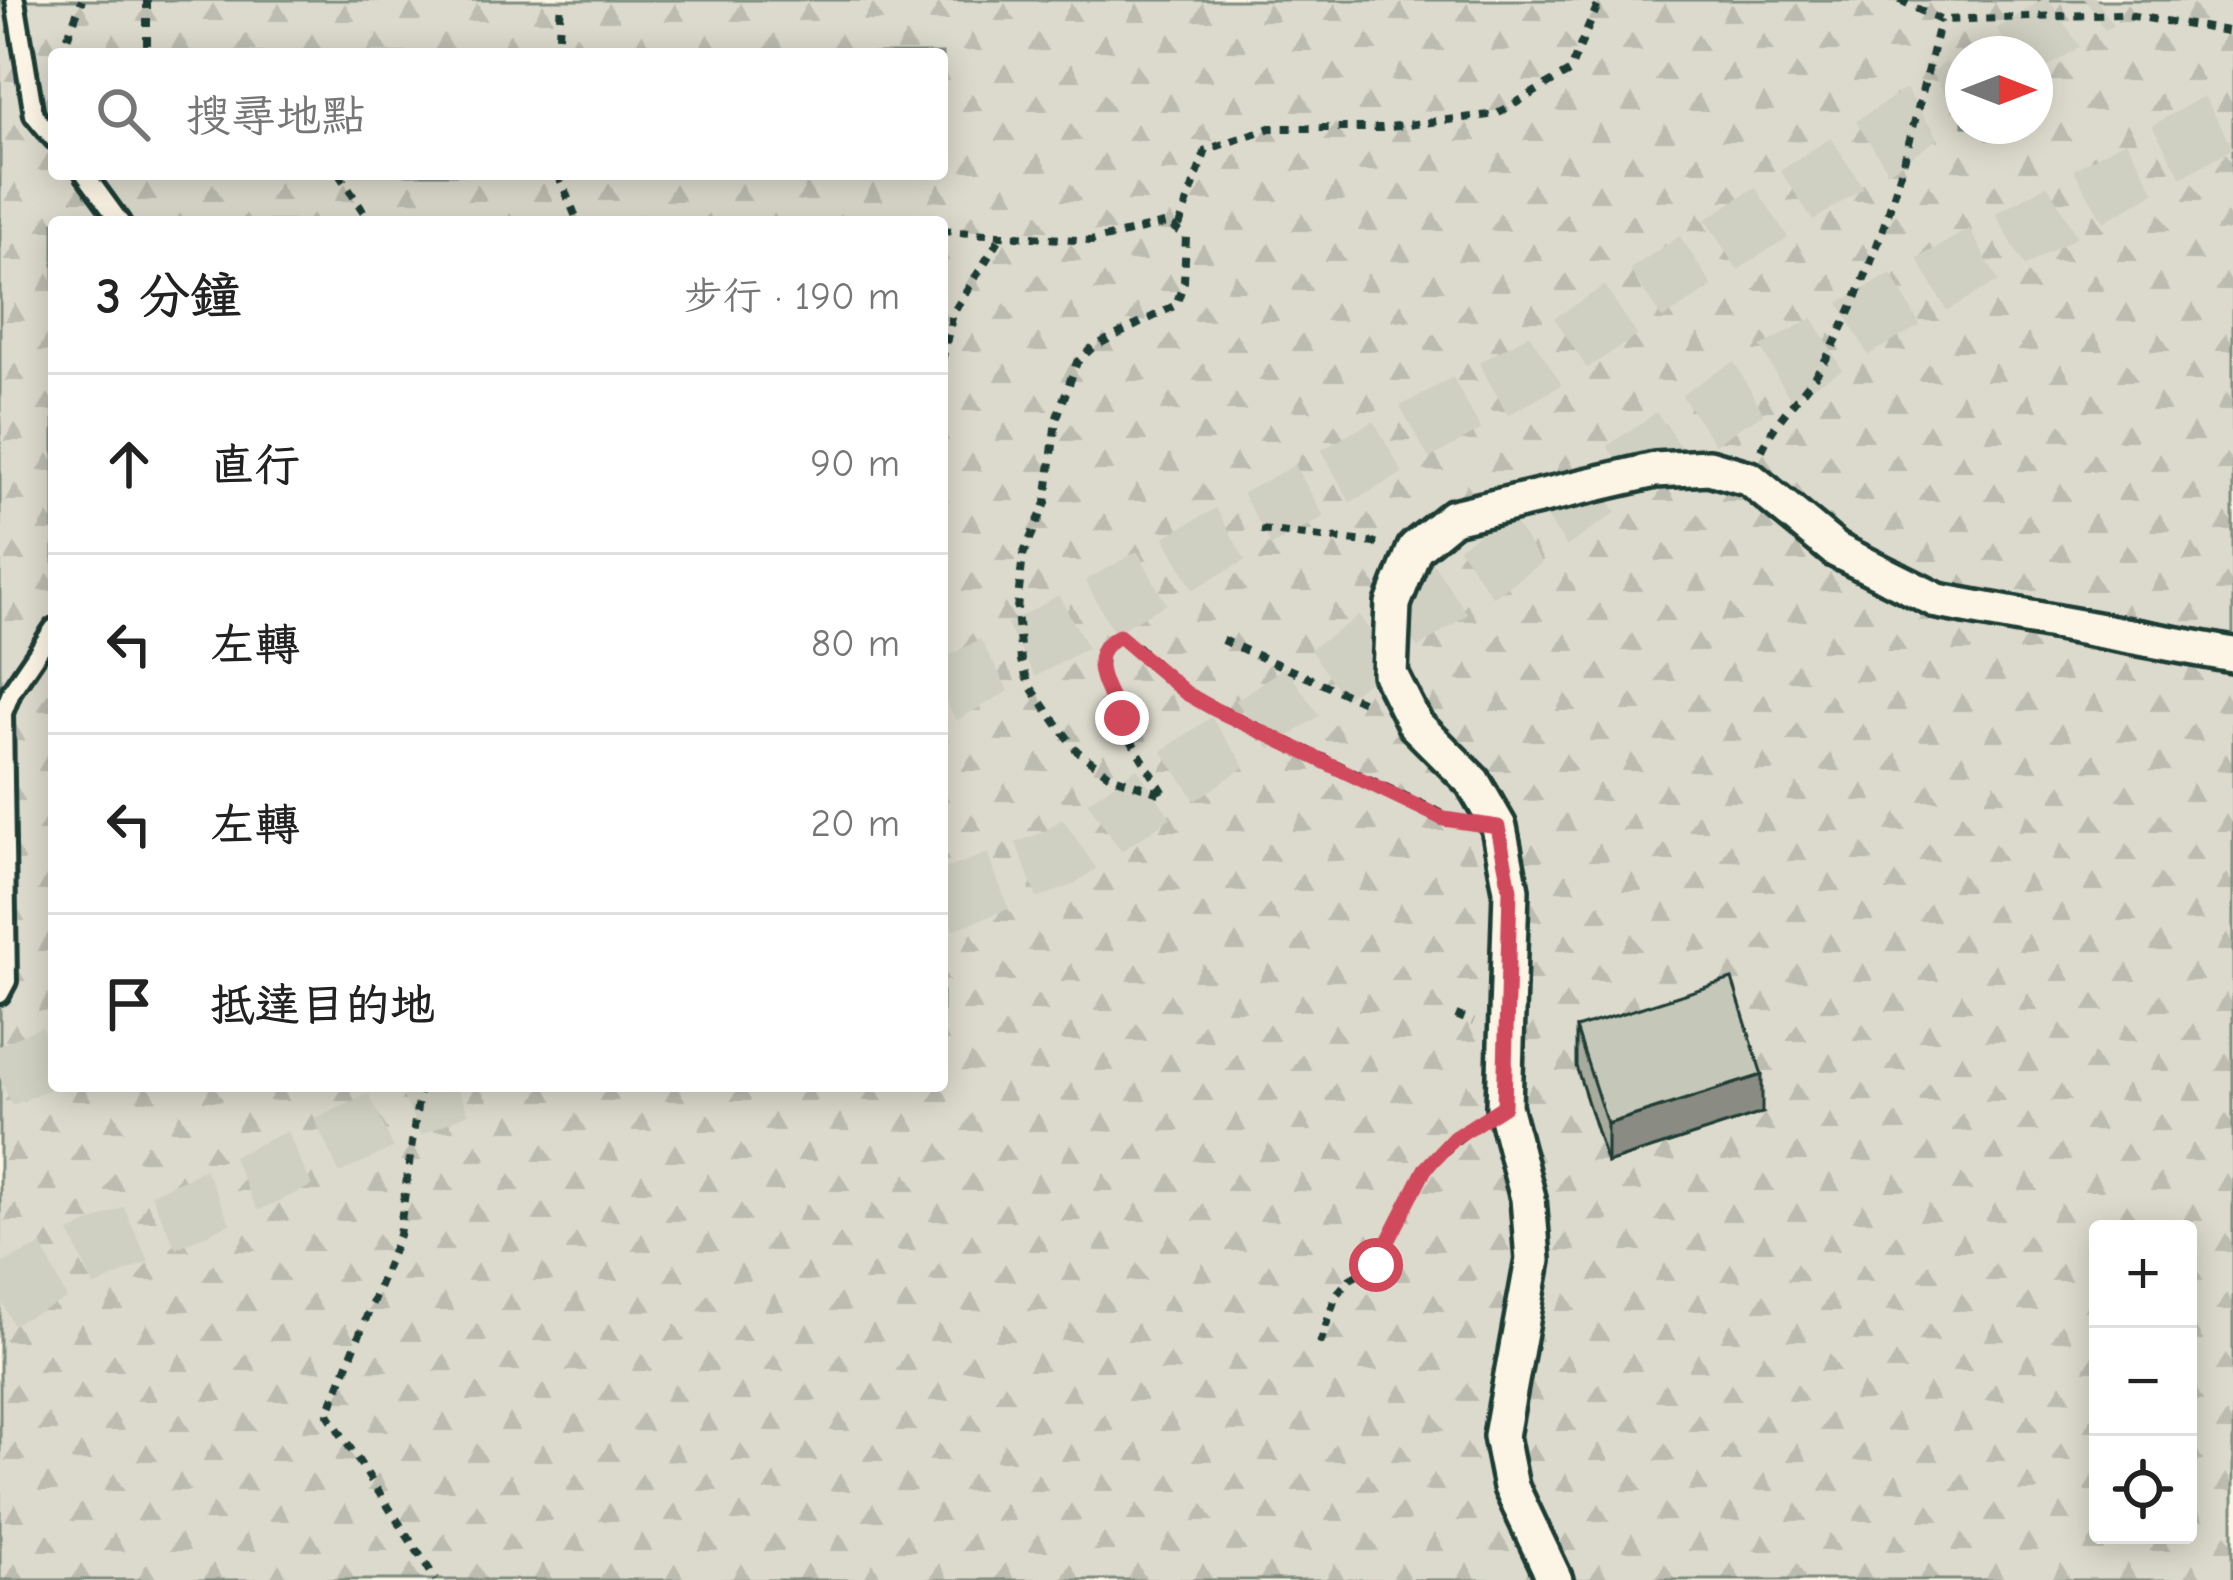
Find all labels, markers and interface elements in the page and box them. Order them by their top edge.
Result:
north arrow [1945,36,2053,144]
search box [48,48,948,180]
icon: search [90,81,156,147]
text: 搜尋地點 [186,90,366,142]
text: 3 分鐘 [96,267,241,326]
text: 步行 · 190 m [684,274,900,319]
icon: ahead [96,431,162,497]
text: 直行 [210,439,300,491]
text: 90 m [810,441,900,486]
icon: left [96,611,162,677]
text: 左轉 [210,619,300,671]
text: 80 m [811,621,900,666]
route end [1095,691,1149,745]
icon: left [96,791,162,857]
text: 左轉 [210,799,300,851]
text: 20 m [811,801,900,846]
icon: arrive [96,971,162,1037]
text: 抵達目的地 [210,979,435,1031]
map controls [2089,1220,2197,1544]
button: + [2089,1220,2197,1328]
route start [1349,1238,1403,1292]
button: − [2089,1328,2197,1436]
button: locate [2089,1436,2197,1544]

